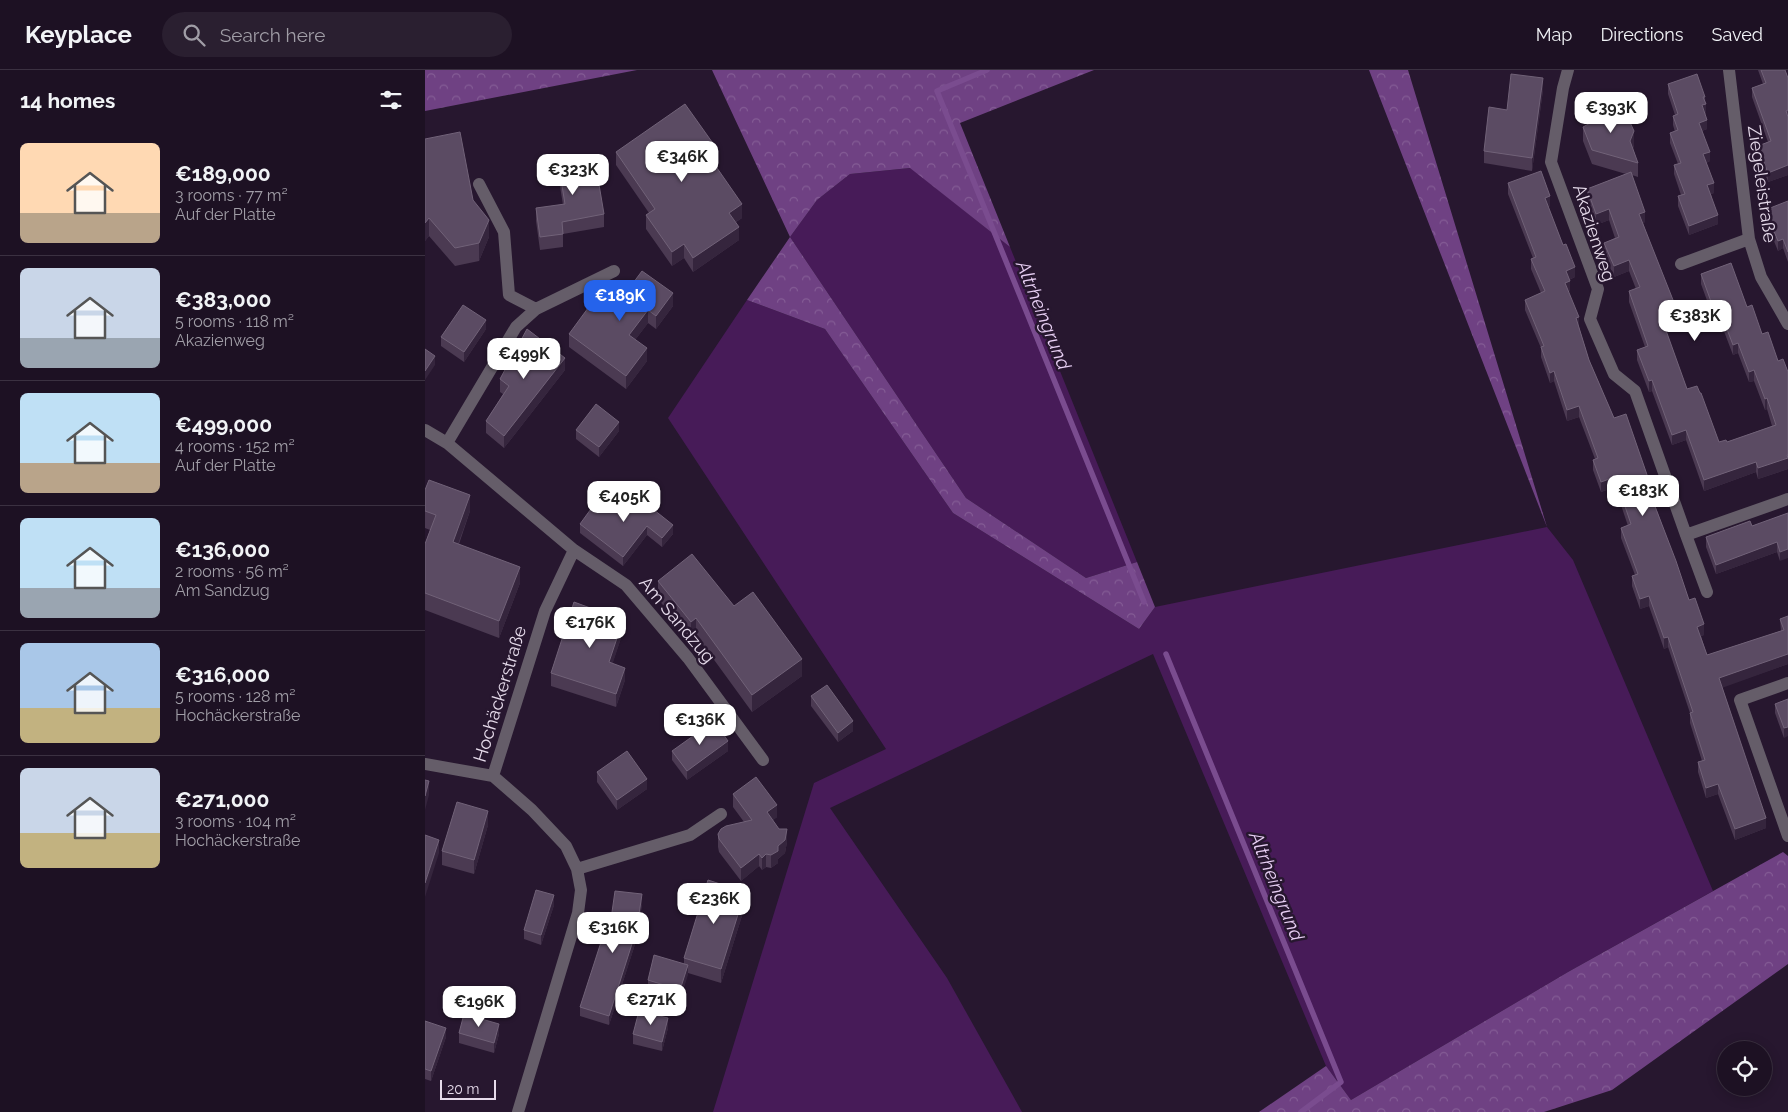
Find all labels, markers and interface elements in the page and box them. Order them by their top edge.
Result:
search box [162,12,512,57]
text: Keyplace [25,20,132,49]
icon: search [180,21,208,49]
text: Search here [220,24,325,46]
text: Map [1536,24,1572,45]
text: Directions [1600,24,1684,45]
text: Saved [1712,24,1763,45]
icon: filters [377,86,405,114]
text: 14 homes [20,88,115,113]
pin: €393K [1576,92,1646,134]
text: €393K [1586,98,1636,117]
street label: Ziegeleistraße [1744,124,1781,244]
pin: €346K [647,140,717,183]
text: €346K [656,147,708,166]
pin: €323K [538,154,608,196]
text: €323K [548,160,598,179]
text: €189,000 [175,161,271,186]
icon: home [60,163,120,223]
street label: Akazienweg [1569,182,1620,284]
text: 3 rooms · 77 m² [175,186,288,205]
text: Auf der Platte [175,205,276,224]
water label: Altrheingrund [1012,256,1076,373]
pin: €189K [585,280,655,322]
text: €189K [595,286,645,305]
text: €383,000 [175,287,271,312]
icon: home [60,288,120,348]
pin: €383K [1660,300,1730,342]
text: €383K [1670,306,1721,325]
text: 5 rooms · 118 m² [175,312,294,331]
text: Akazienweg [175,331,265,350]
pin: €499K [489,338,559,380]
text: €499K [498,344,550,363]
text: €499,000 [175,412,272,437]
icon: home [60,413,120,473]
text: 4 rooms · 152 m² [175,437,295,456]
text: Auf der Platte [175,456,276,475]
pin: €183K [1608,474,1678,517]
pin: €405K [589,480,659,523]
text: €183K [1618,481,1668,500]
text: €405K [598,487,650,506]
text: €136,000 [175,537,270,562]
icon: home [60,538,120,598]
text: 2 rooms · 56 m² [175,562,289,581]
street label: Am Sandzug [635,572,720,667]
text: Am Sandzug [175,581,270,600]
pin: €176K [555,606,625,649]
text: €176K [565,613,615,632]
street label: Hochäckerstraße [469,623,530,764]
text: €316,000 [175,662,270,687]
icon: home [60,663,120,723]
text: 5 rooms · 128 m² [175,687,295,706]
pin: €136K [665,704,735,746]
text: Hochäckerstraße [175,706,300,725]
text: €136K [675,710,725,729]
text: €271,000 [175,787,269,812]
icon: home [60,788,120,848]
text: 3 rooms · 104 m² [175,812,296,831]
water label: Altrheingrund [1245,827,1309,944]
text: Hochäckerstraße [175,831,300,850]
pin: €236K [679,882,749,925]
text: €236K [688,889,740,908]
pin: €316K [578,912,648,954]
text: €316K [588,918,638,937]
pin: €271K [616,984,686,1026]
pin: €196K [444,986,514,1028]
text: €271K [626,990,676,1009]
text: €196K [454,992,504,1011]
map controls [1717,1041,1772,1096]
button: locate [1717,1041,1772,1096]
scale bar [440,1077,496,1100]
text: 20 m [447,1081,479,1097]

